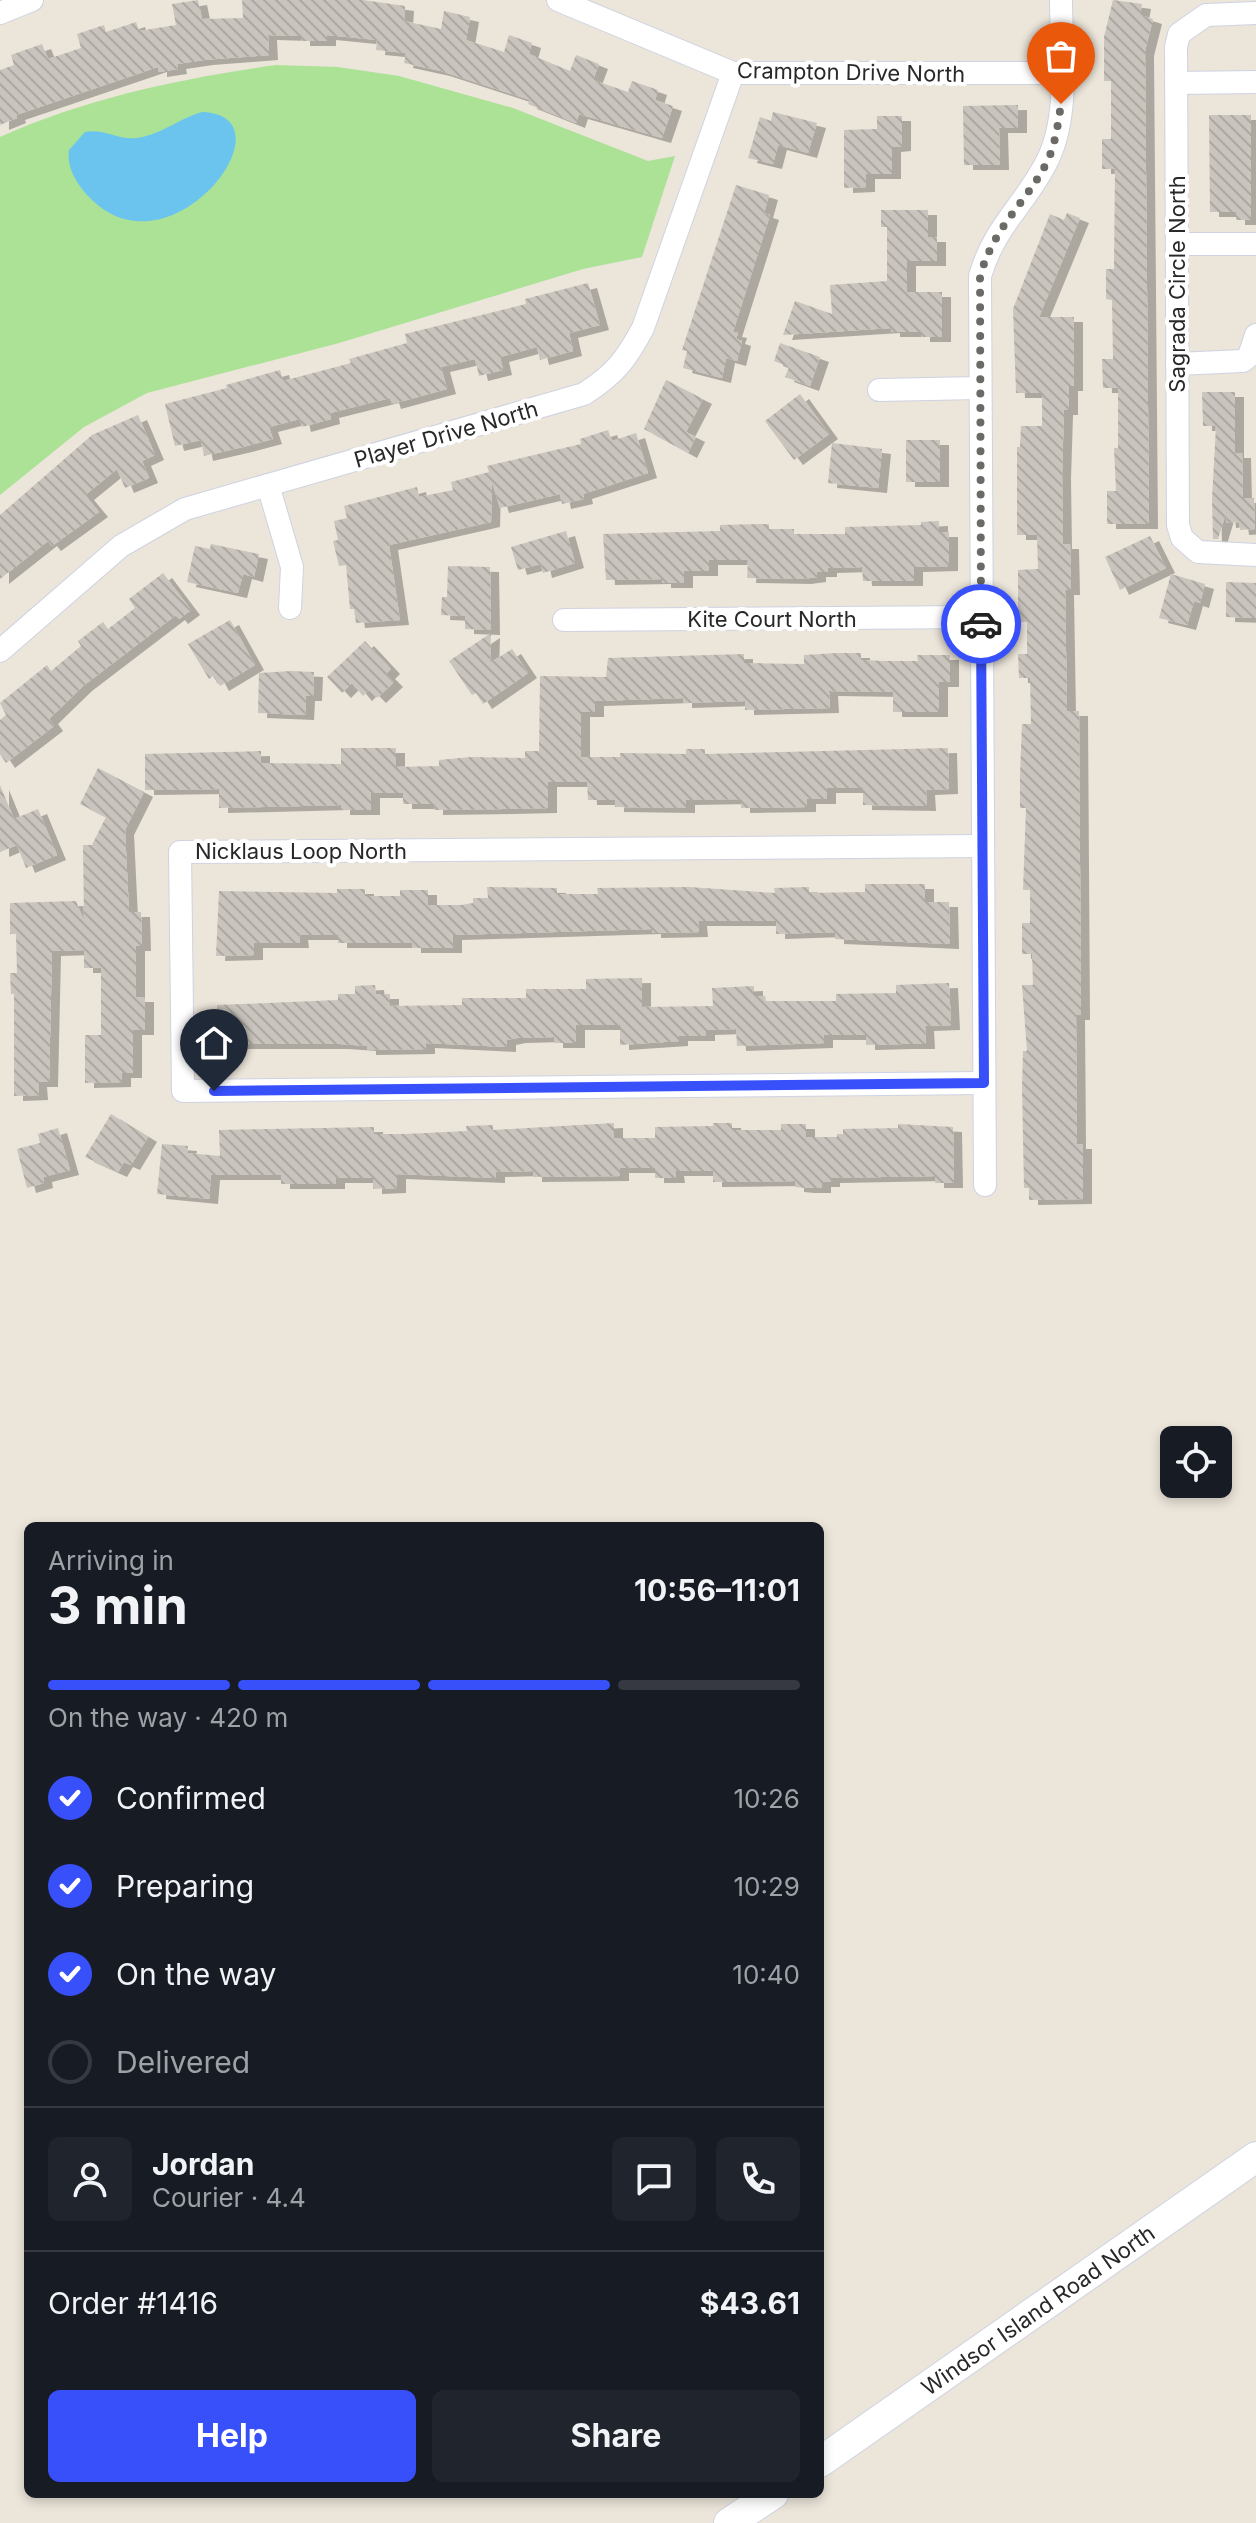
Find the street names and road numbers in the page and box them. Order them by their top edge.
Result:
street label: Crampton Drive North [737,57,965,87]
street label: Sagrada Circle North [1164,175,1190,393]
street label: Player Drive North [351,395,541,473]
street label: Kite Court North [687,606,857,632]
street label: Nicklaus Loop North [195,838,407,864]
street label: Windsor Island Road North [916,2219,1160,2401]

